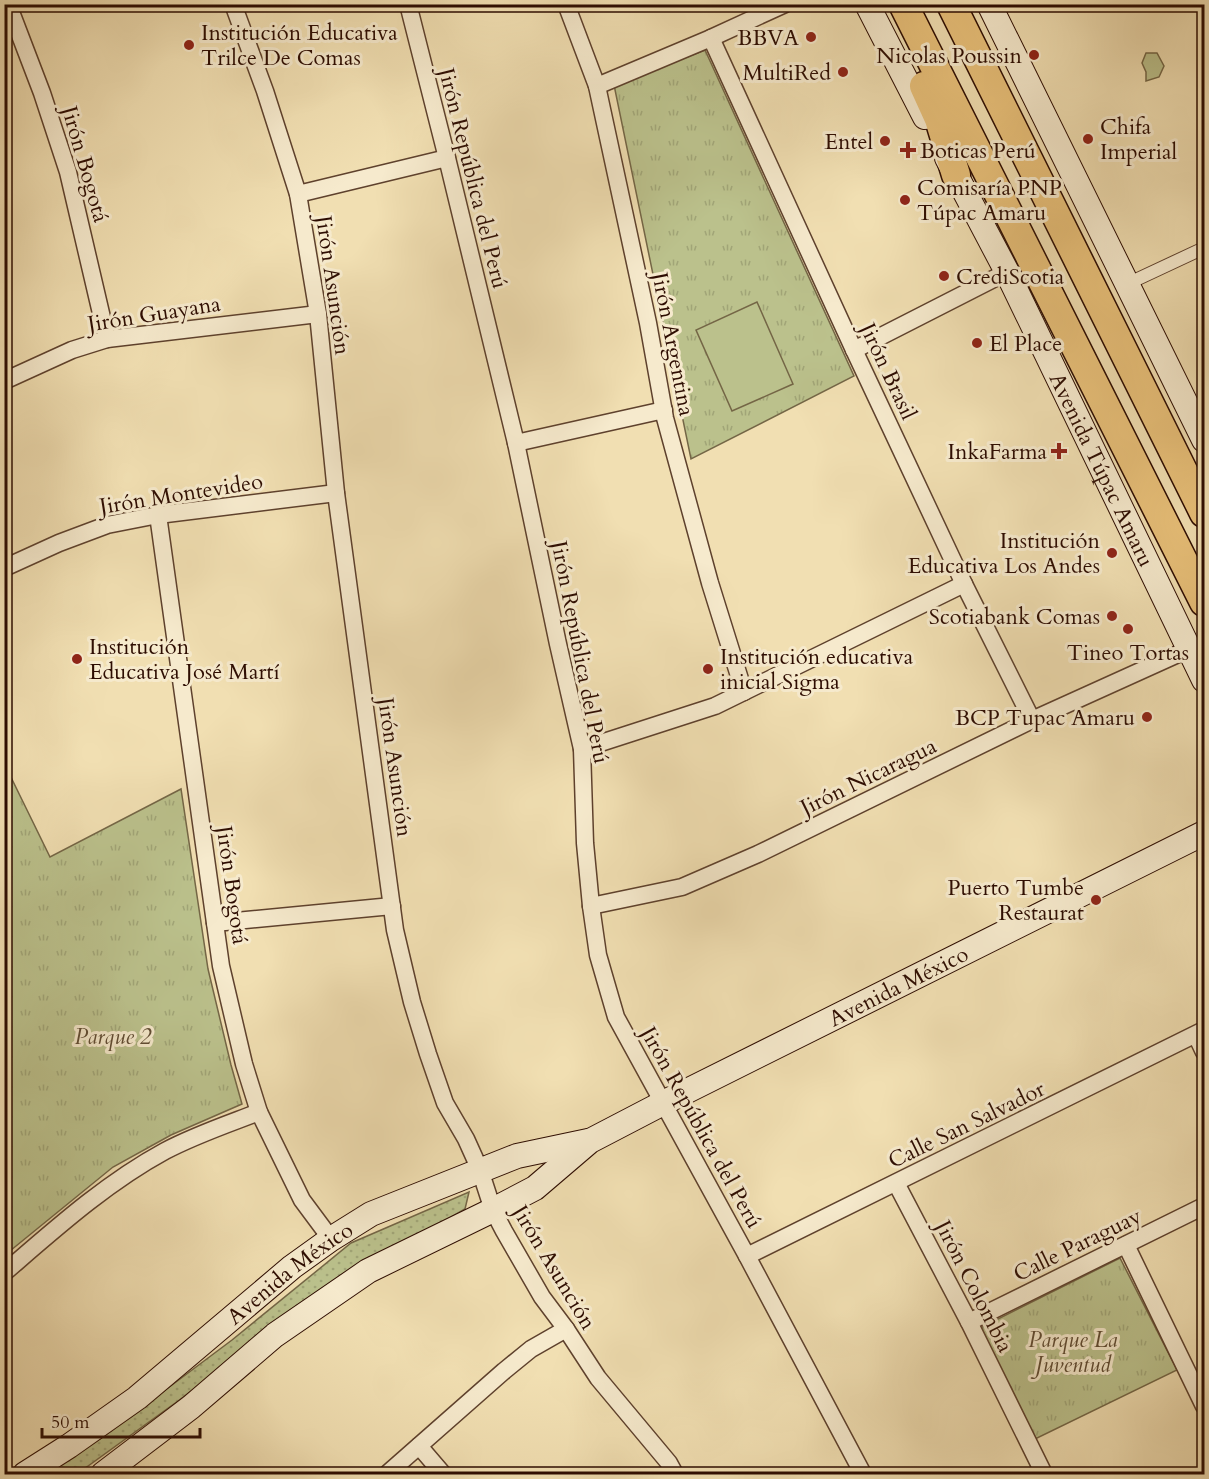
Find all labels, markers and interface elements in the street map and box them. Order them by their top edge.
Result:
place label: Institución Educativa Trilce De Comas [201,18,398,73]
place label: BBVA [737,23,799,53]
marker: BBVA [804,30,818,44]
marker: Institución Educativa Trilce De Comas [182,38,196,52]
place label: Nicolas Poussin [876,41,1022,71]
marker: Nicolas Poussin [1027,48,1041,62]
place label: MultiRed [743,58,831,88]
street label: Jirón República del Perú [430,62,515,292]
marker: MultiRed [836,65,850,79]
street label: Jirón Bogotá [53,100,116,226]
place label: Chifa Imperial [1100,112,1178,167]
place label: Entel [824,127,873,157]
marker: Chifa Imperial [1081,132,1095,146]
marker: Entel [878,134,892,148]
place label: Boticas Perú [920,136,1036,166]
marker: Boticas Perú [901,143,915,157]
place label: Comisaría PNP Túpac Amaru [917,173,1062,228]
marker: Comisaría PNP Túpac Amaru [898,193,912,207]
street label: Jirón Asunción [308,211,358,357]
place label: CrediScotia [956,262,1065,292]
street label: Jirón Argentina [644,267,702,419]
marker: CrediScotia [937,269,951,283]
street label: Jirón Guayana [83,289,223,340]
street label: Jirón Brasil [851,315,924,425]
place label: El Place [989,329,1062,359]
marker: El Place [970,336,984,350]
street label: Avenida Túpac Amaru [1042,368,1161,572]
place label: InkaFarma [948,437,1047,467]
marker: InkaFarma [1052,444,1066,458]
street label: Jirón Montevideo [94,466,265,522]
place label: Institución Educativa Los Andes [908,526,1100,581]
street label: Jirón República del Perú [543,535,616,766]
marker: Institución Educativa Los Andes [1105,546,1119,560]
place label: Scotiabank Comas [929,602,1100,632]
marker: Scotiabank Comas [1105,609,1119,623]
marker: Tineo Tortas [1121,622,1135,636]
place label: Institución Educativa José Martí [89,632,280,687]
place label: Tineo Tortas [1067,638,1189,668]
place label: Institución educativa inicial Sigma [720,642,914,697]
marker: Institución Educativa José Martí [70,652,84,666]
marker: Institución educativa inicial Sigma [701,662,715,676]
street label: Jirón Asunción [370,693,420,839]
place label: BCP Tupac Amaru [955,703,1135,733]
marker: BCP Tupac Amaru [1140,710,1154,724]
street label: Jirón Nicaragua [793,731,942,824]
street label: Jirón Bogotá [208,821,255,947]
place label: Puerto Tumbe Restaurat [948,873,1084,928]
marker: Puerto Tumbe Restaurat [1089,893,1103,907]
street label: Avenida México [824,939,974,1034]
street label: Jirón República del Perú [632,1019,769,1234]
park label: Parque 2 [75,1022,152,1052]
street label: Calle San Salvador [883,1074,1051,1176]
street label: Jirón Asunción [504,1197,603,1336]
street label: Calle Paraguay [1008,1201,1147,1289]
street label: Jirón Colombia [927,1213,1020,1358]
street label: Avenida México [221,1215,359,1332]
park label: Parque La Juventud [1028,1325,1118,1380]
scale bar [42,1401,200,1439]
text: 50 m [51,1410,90,1435]

